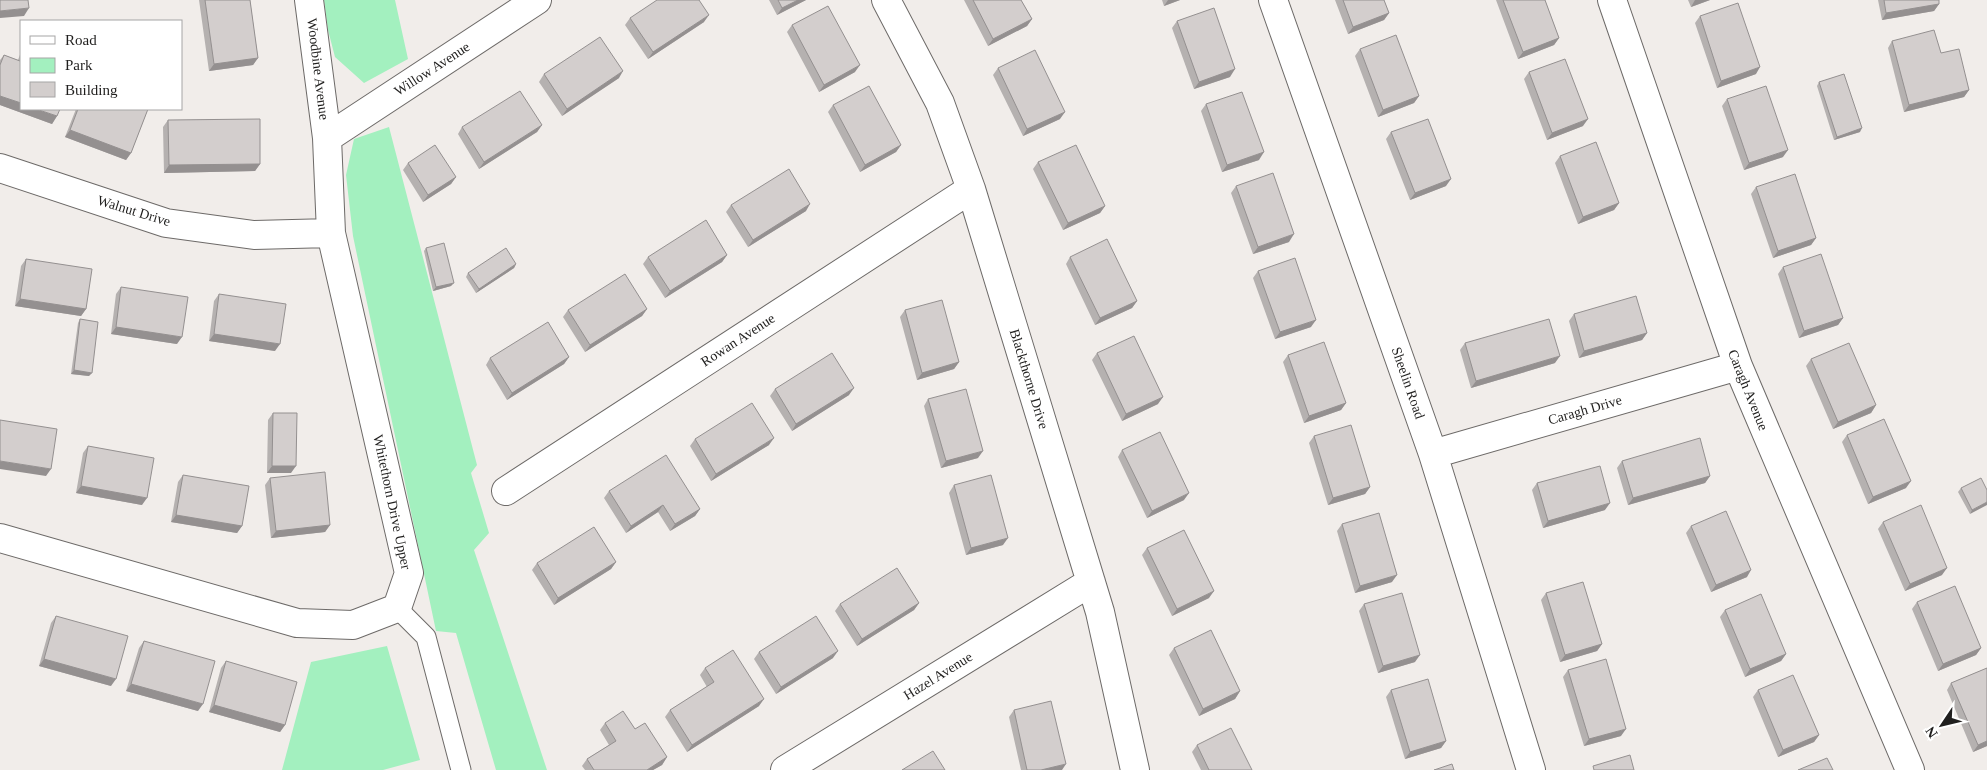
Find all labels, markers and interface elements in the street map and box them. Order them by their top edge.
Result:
street label: Woodbine Avenue [304,17,332,121]
legend [20,20,182,110]
text: Road [65,32,97,48]
street label: Willow Avenue [392,39,472,99]
text: Park [65,57,93,73]
text: Building [65,82,118,98]
street label: Walnut Drive [96,193,172,229]
street label: Rowan Avenue [698,311,778,369]
street label: Blackthorne Drive [1007,327,1051,431]
street label: Sheelin Road [1389,345,1427,421]
street label: Caragh Avenue [1725,347,1771,433]
street label: Caragh Drive [1546,392,1624,428]
street label: Whitethorn Drive Upper [370,433,414,571]
street label: Hazel Avenue [901,649,975,703]
north arrow [1917,700,1967,750]
text: N [1923,724,1941,741]

